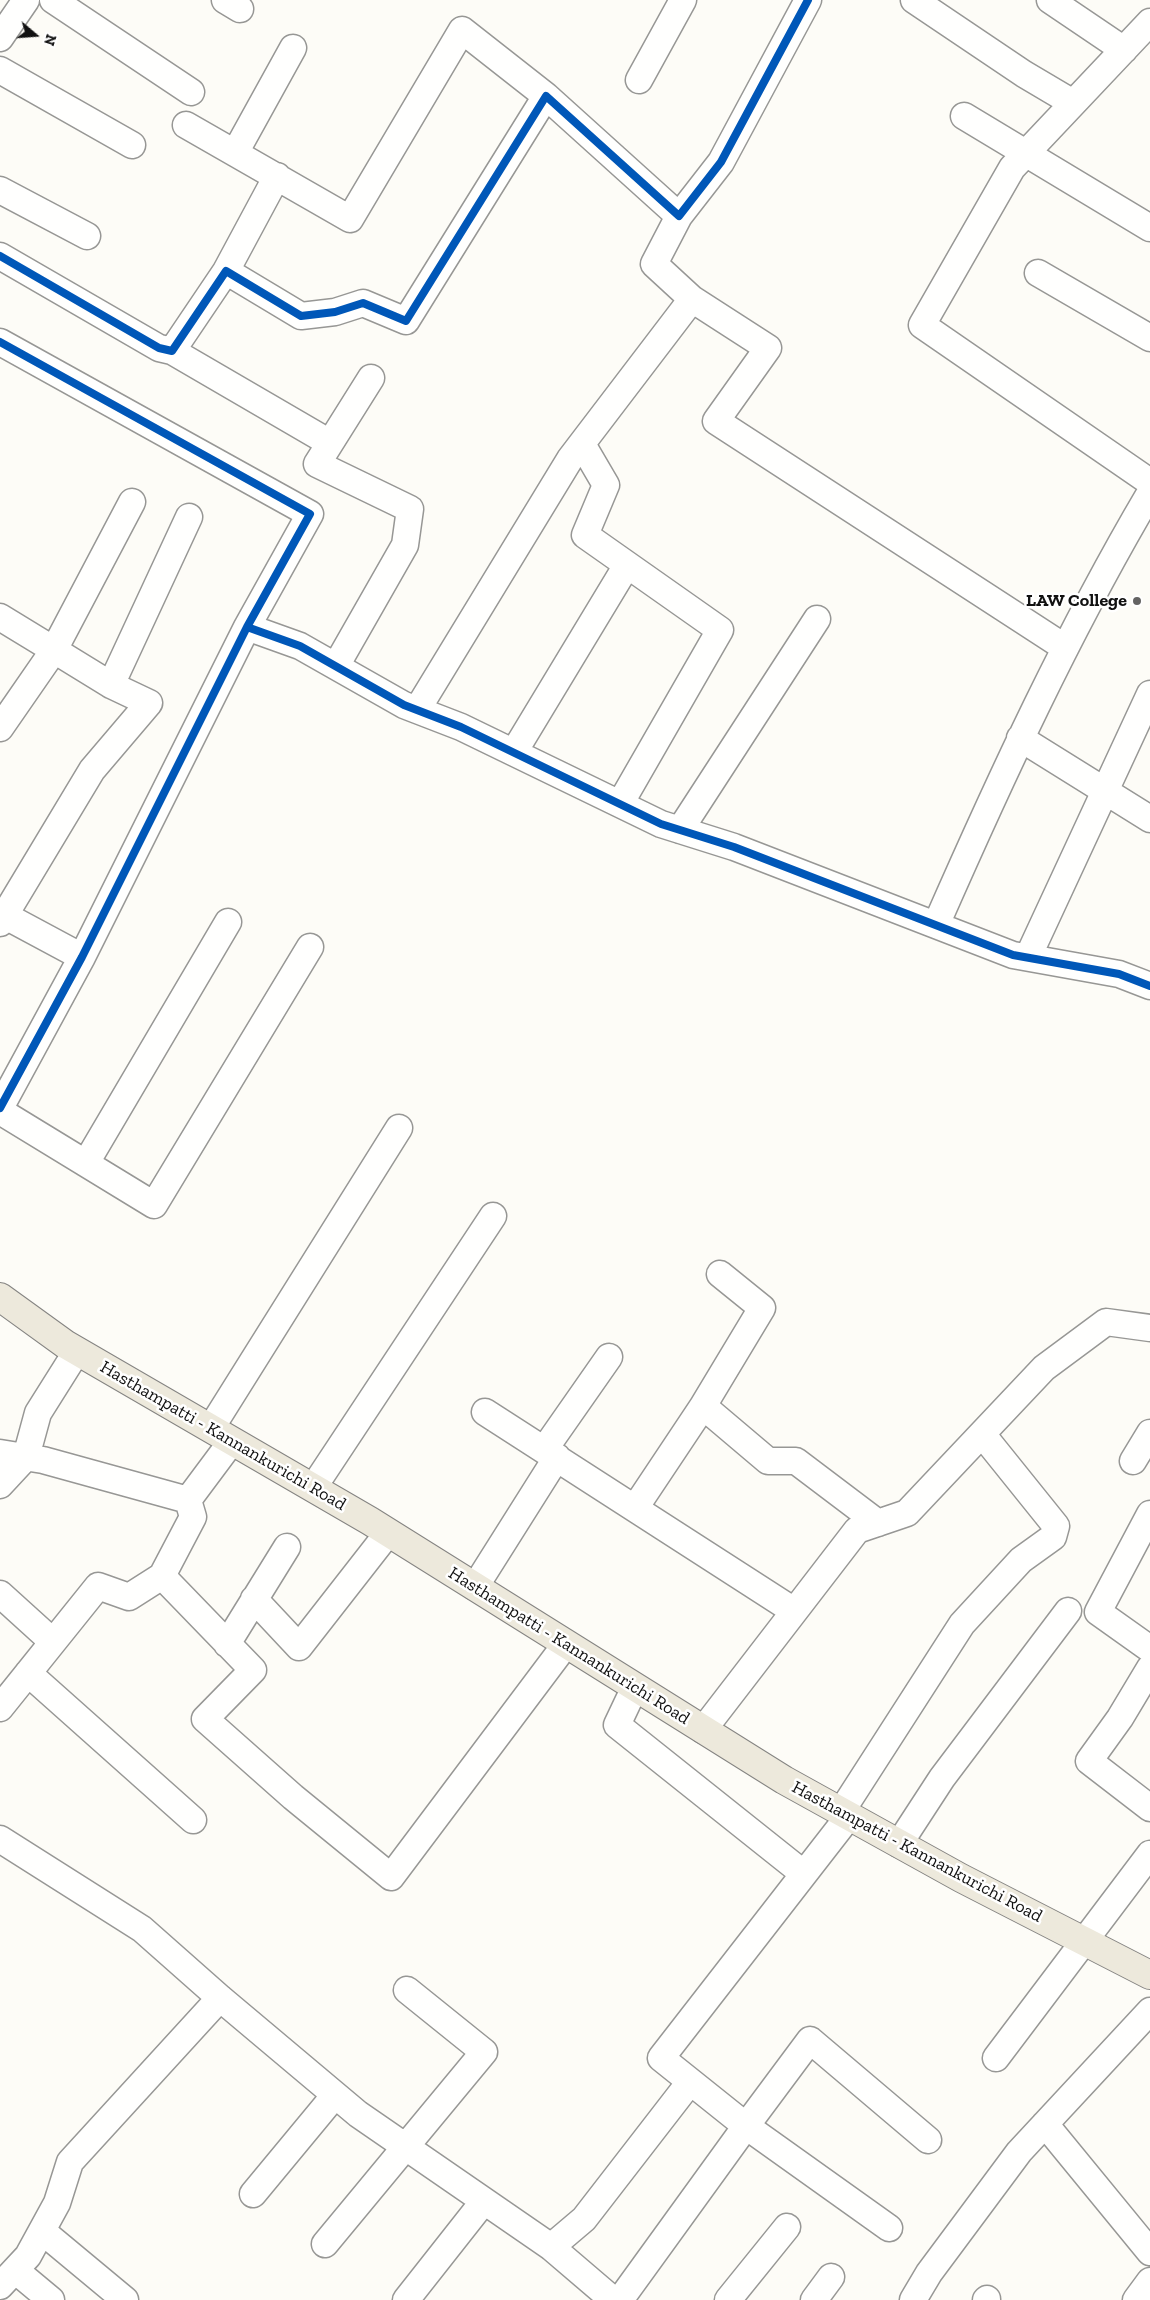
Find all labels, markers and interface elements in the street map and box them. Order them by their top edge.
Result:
north arrow [10,10,60,60]
text: N [40,32,59,47]
place label: LAW College [1026,590,1127,612]
marker: LAW College [1131,595,1143,607]
street label: Hasthampatti - Kannankurichi Road [96,1357,350,1515]
street label: Hasthampatti - Kannankurichi Road [444,1563,694,1729]
street label: Hasthampatti - Kannankurichi Road [788,1777,1046,1927]

